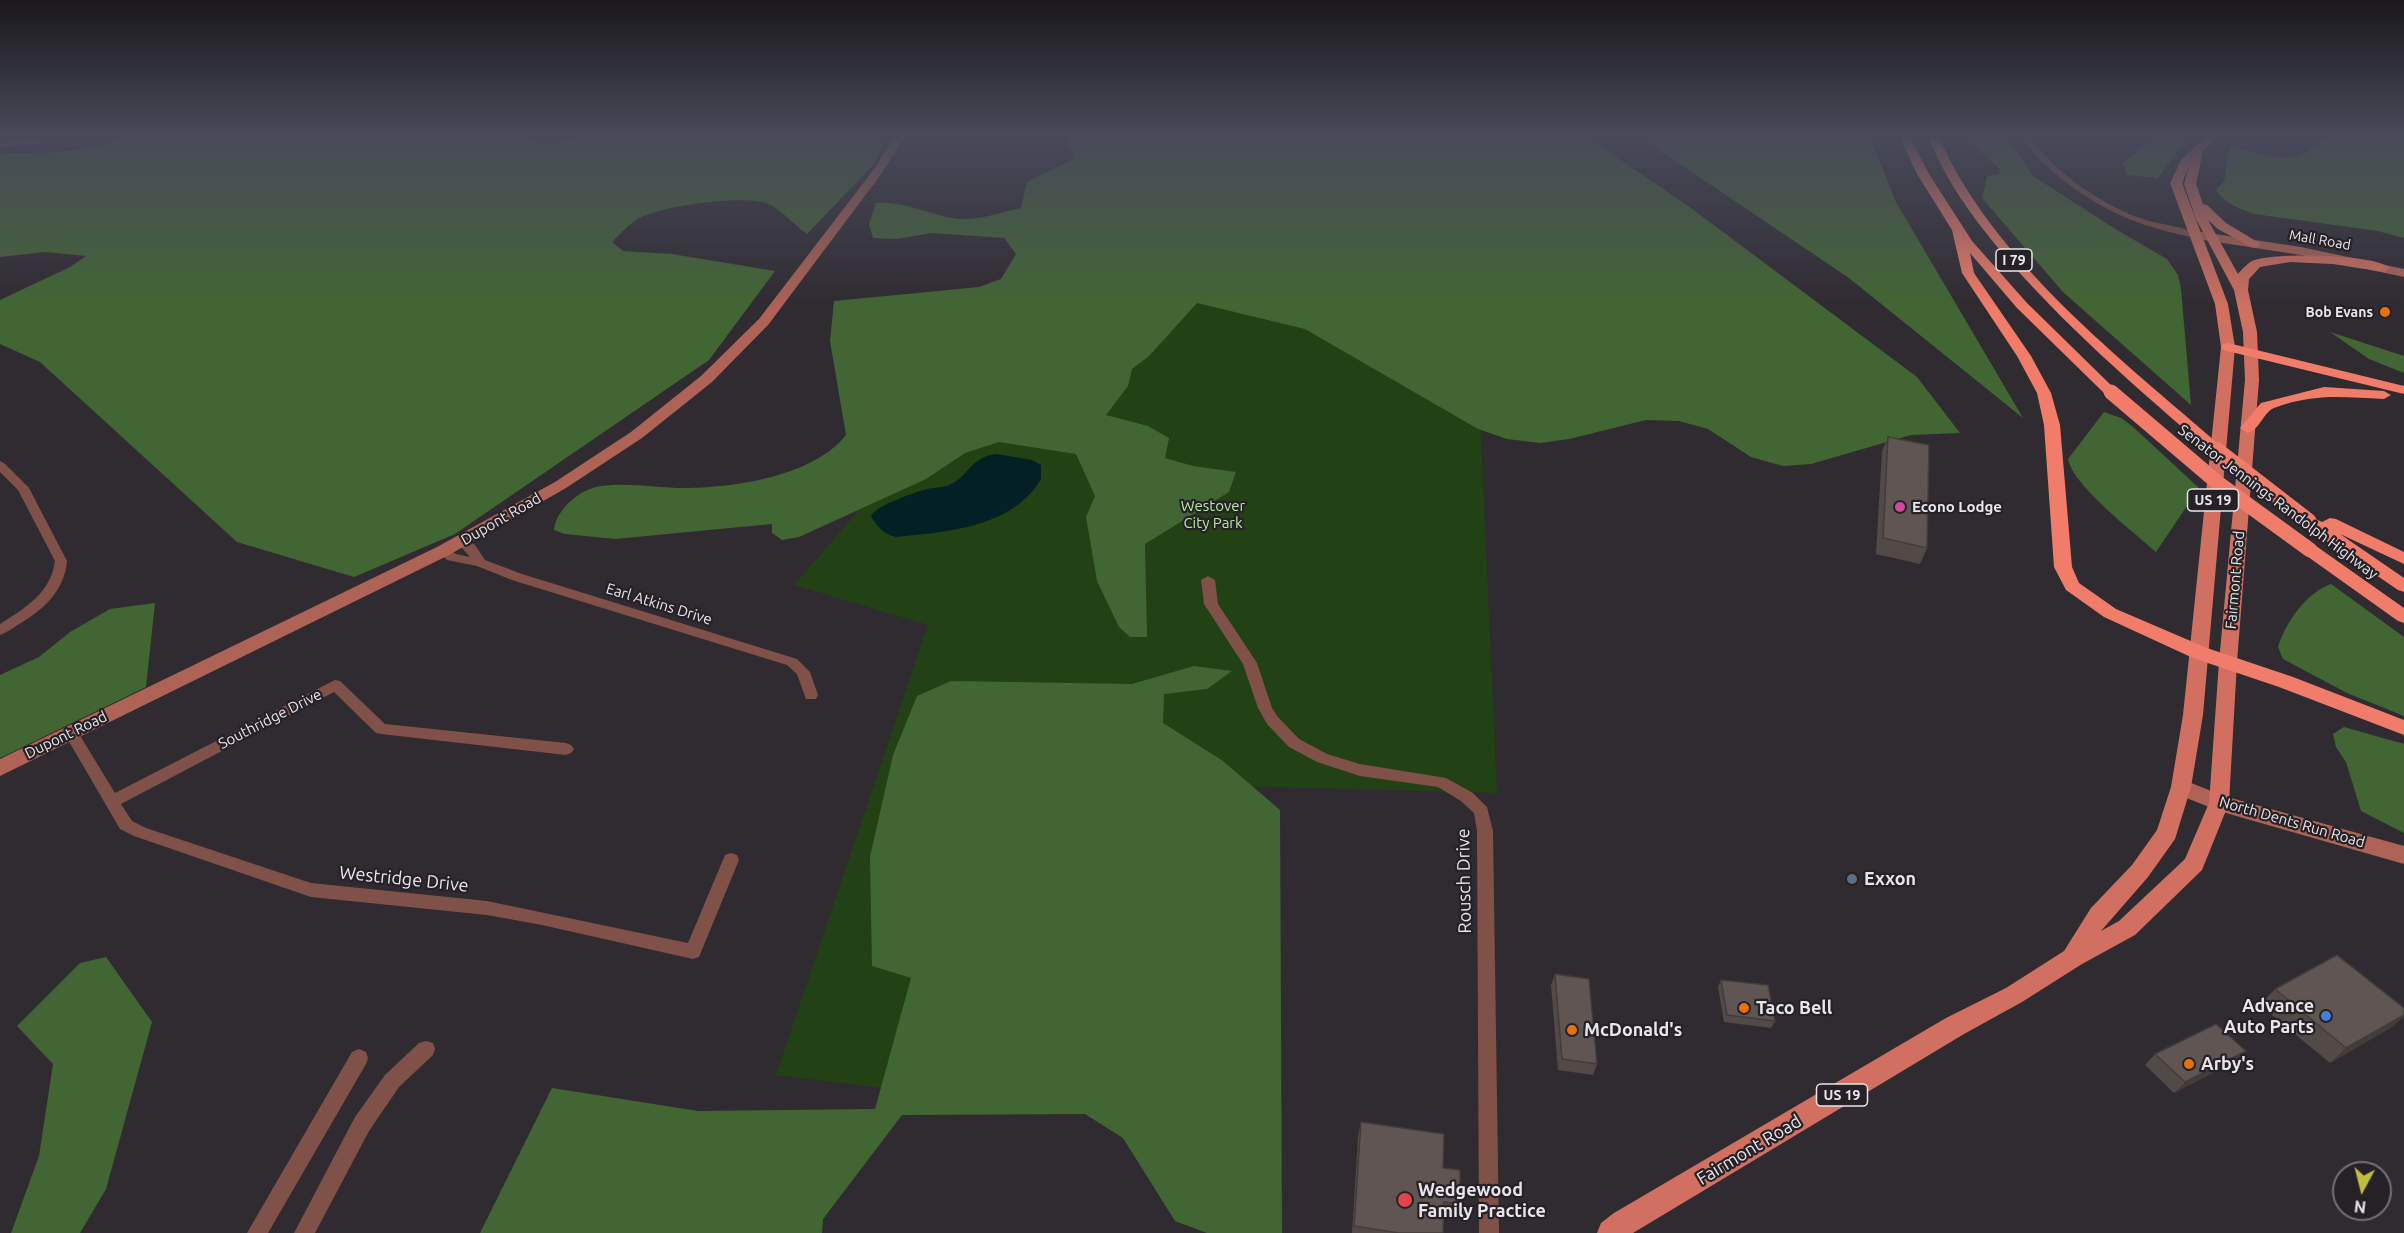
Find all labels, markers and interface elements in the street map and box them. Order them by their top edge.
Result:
street label: Mall Road [2288,226,2352,254]
road number: I 79 [1996,249,2032,271]
place label: Bob Evans [2306,304,2373,320]
marker: Bob Evans [2378,305,2392,319]
street label: Senator Jennings Randolph Highway [2175,421,2381,583]
street label: Dupont Road [458,489,544,549]
road number: US 19 [2188,489,2238,511]
park label: Westover City Park [1181,497,1245,532]
place label: Econo Lodge [1912,498,2002,516]
marker: Econo Lodge [1893,500,1907,514]
street label: Fairmont Road [2222,530,2248,630]
street label: Earl Atkins Drive [604,579,714,629]
street label: Southridge Drive [215,685,325,753]
street label: Dupont Road [22,707,110,763]
street label: North Dents Run Road [2217,793,2367,851]
street label: Rousch Drive [1452,828,1476,934]
street label: Westridge Drive [338,861,470,897]
place label: Exxon [1864,868,1916,890]
marker: Exxon [1845,872,1859,886]
place label: Advance Auto Parts [2224,995,2314,1038]
place label: Taco Bell [1756,997,1832,1019]
marker: Taco Bell [1737,1001,1751,1015]
marker: Advance Auto Parts [2319,1009,2333,1023]
place label: McDonald's [1584,1019,1682,1041]
marker: McDonald's [1565,1023,1579,1037]
place label: Arby's [2201,1053,2254,1075]
marker: Arby's [2182,1057,2196,1071]
road number: US 19 [1816,1084,1868,1106]
street label: Fairmont Road [1693,1110,1805,1190]
north arrow [2332,1161,2392,1221]
place label: Wedgewood Family Practice [1418,1179,1546,1222]
marker: Wedgewood Family Practice [1396,1191,1414,1209]
text: N [2353,1197,2367,1217]

